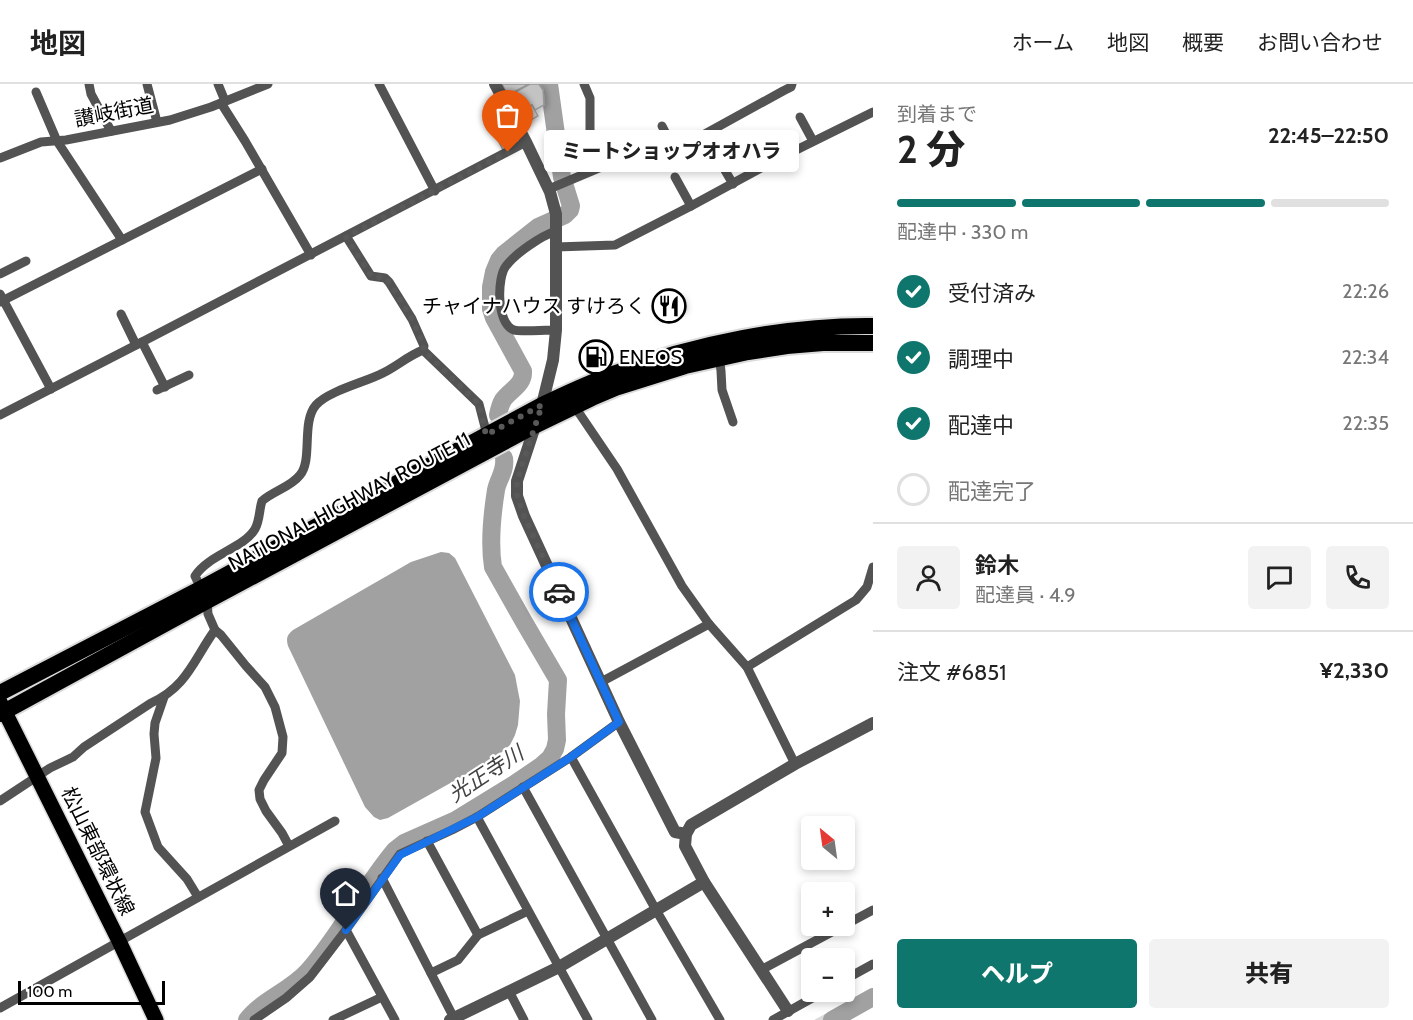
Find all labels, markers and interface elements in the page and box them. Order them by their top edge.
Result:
text: 地図 [30,26,86,60]
text: ホーム [1012,30,1074,55]
text: 地図 [1107,30,1149,55]
text: 概要 [1182,30,1224,55]
text: お問い合わせ [1257,30,1383,55]
pin [482,90,533,152]
street label: 讃岐街道 [72,93,156,131]
icon: bag [491,99,524,132]
text: 到着まで [897,102,977,126]
text: 22:45–22:50 [1268,122,1389,149]
text: 2 分 [897,125,965,173]
callout: ミートショップオオハラ [544,131,799,173]
text: ミートショップオオハラ [562,139,782,163]
text: 配達中 · 330 m [897,220,1028,244]
icon: check [897,275,930,308]
text: 22:26 [1342,279,1389,303]
text: 受付済み [948,280,1036,307]
restaurant icon: チャイナハウス すけろく [651,288,687,324]
place label: チャイナハウス すけろく [422,294,646,318]
fuel station icon: ENEOS [578,339,614,375]
icon: check [897,341,930,374]
place label: ENEOS [619,345,682,369]
text: 22:34 [1342,345,1389,369]
text: 調理中 [948,346,1014,373]
icon: check [897,407,930,440]
text: 22:35 [1342,411,1389,435]
text: 配達中 [948,412,1014,439]
street label: NATIONAL HIGHWAY ROUTE 11 [224,427,474,575]
text: 配達完了 [948,478,1036,505]
button: person [897,546,960,609]
button: chat [1248,546,1311,609]
button: phone [1326,546,1389,609]
text: 鈴木 [975,552,1019,579]
courier [529,562,589,622]
icon: car [543,576,576,609]
text: 配達員 · 4.9 [975,583,1076,607]
text: ¥2,330 [1320,657,1389,684]
text: 注文 #6851 [897,659,1006,686]
water label: 光正寺川 [444,739,529,807]
street label: 松山東部環状線 [57,783,139,919]
north arrow [801,816,855,870]
map controls [801,816,855,1002]
pin [320,868,371,930]
icon: home [329,877,362,910]
button: + [801,882,855,936]
button: ヘルプ [897,939,1137,1008]
button: 共有 [1149,939,1389,1008]
button: − [801,948,855,1002]
scale bar [18,978,165,1006]
text: 100 m [27,982,72,1001]

